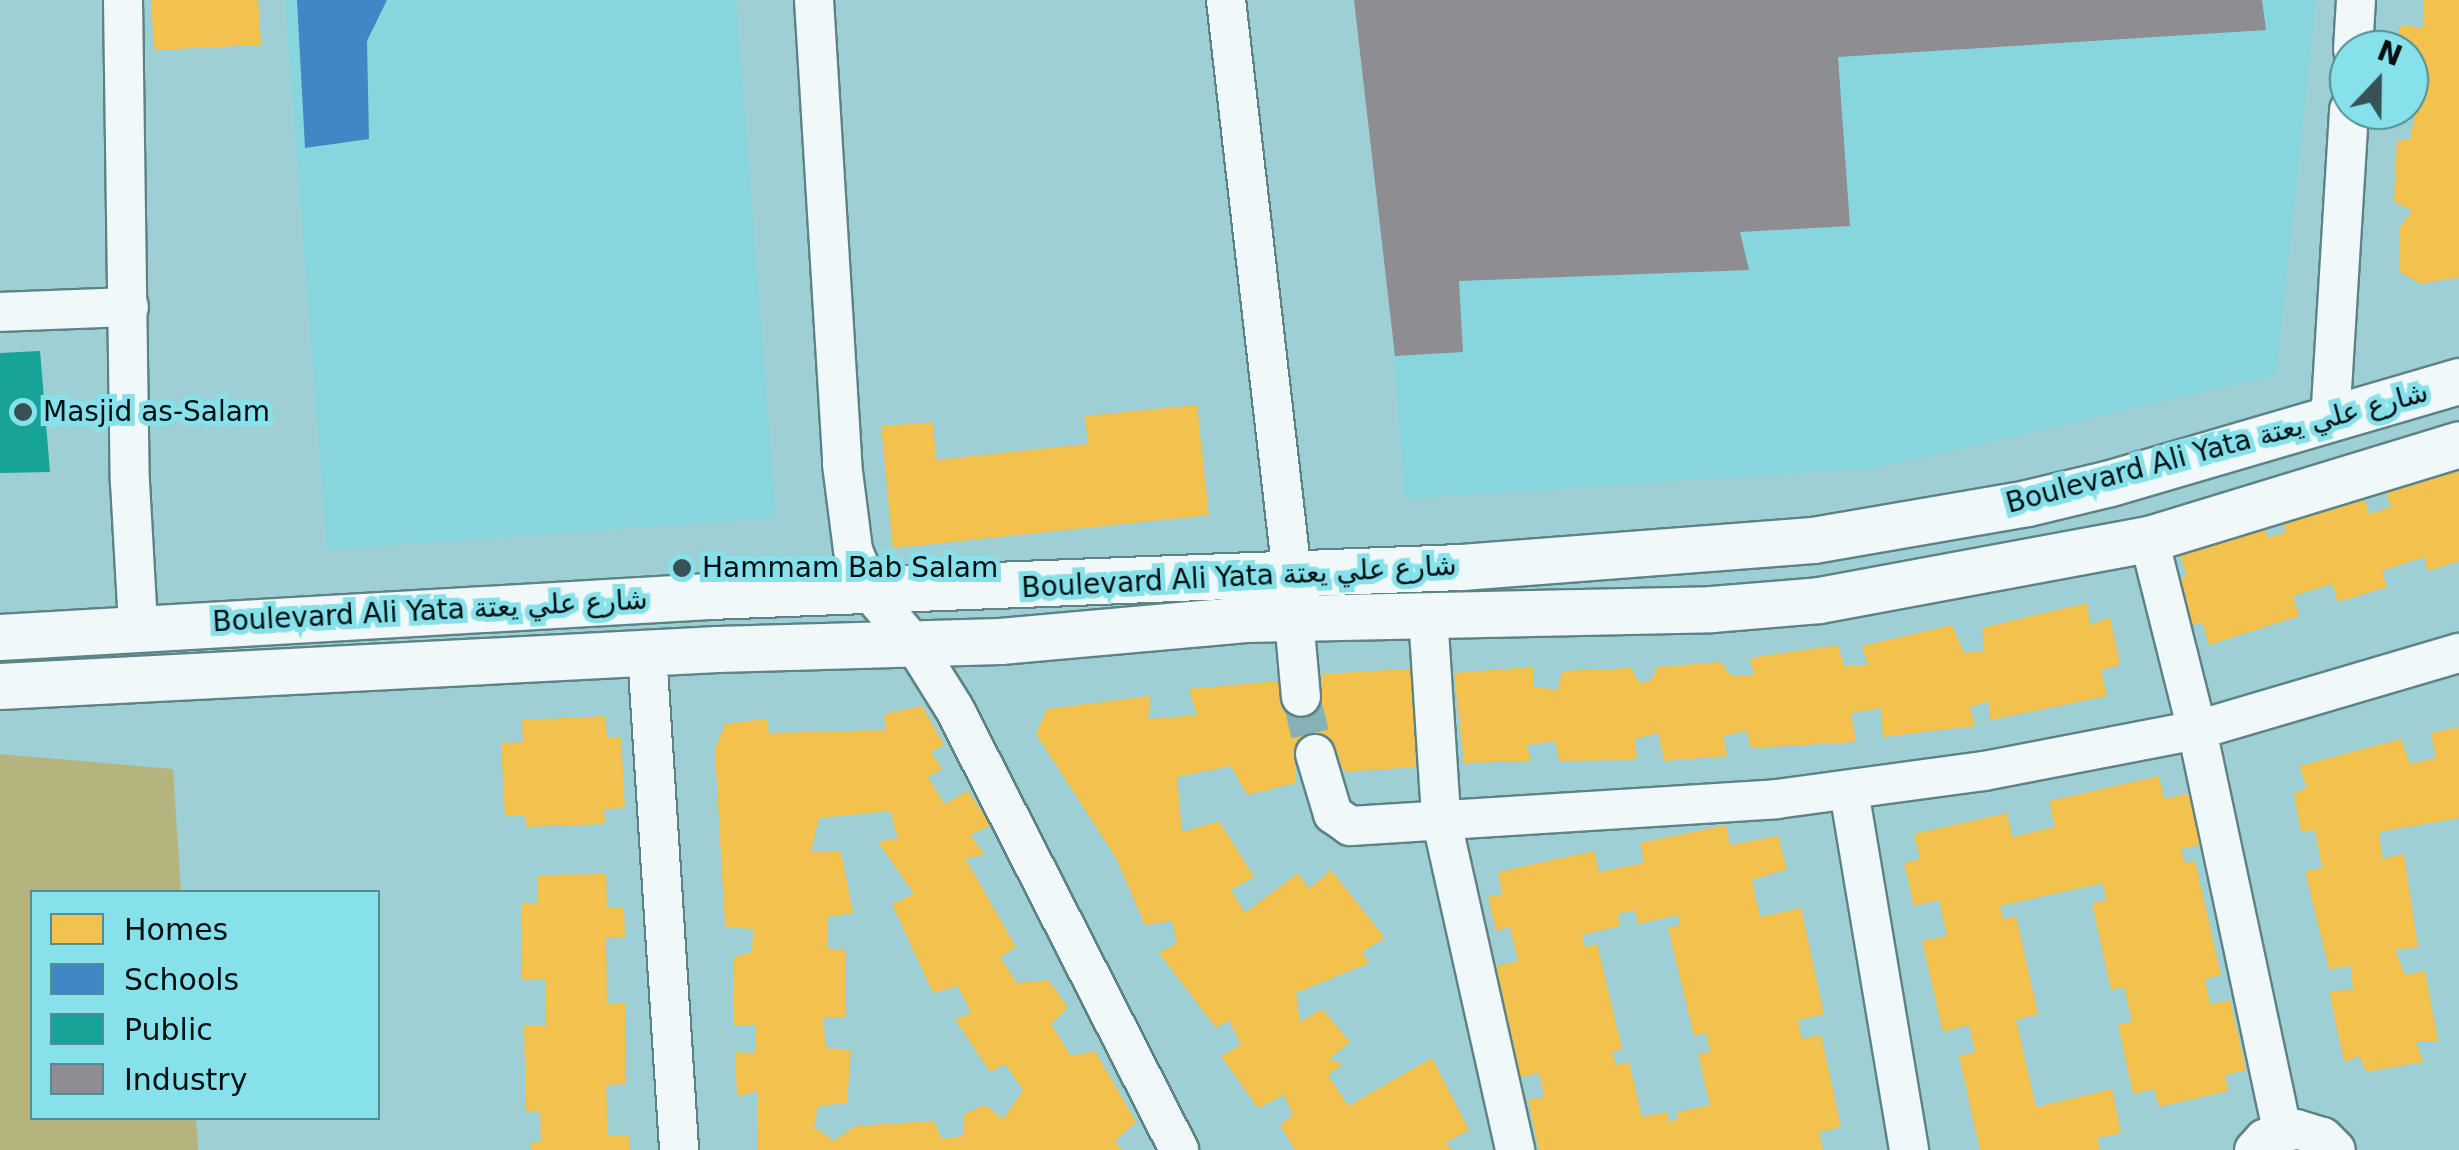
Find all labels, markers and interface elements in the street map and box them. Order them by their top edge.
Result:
north arrow [2329,30,2429,130]
text: N [2373,34,2407,73]
street label: Boulevard Ali Yata شارع علي يعتة [2002,375,2432,521]
place label: Masjid as-Salam [43,395,270,429]
marker: Masjid as-Salam [12,401,34,423]
street label: Boulevard Ali Yata شارع علي يعتة [1021,549,1457,605]
place label: Hammam Bab Salam [702,551,998,585]
marker: Hammam Bab Salam [671,557,693,579]
street label: Boulevard Ali Yata شارع علي يعتة [212,583,648,639]
legend [30,890,380,1120]
text: Homes [124,912,228,947]
text: Schools [124,962,239,997]
text: Public [124,1012,213,1047]
text: Industry [124,1062,247,1097]

